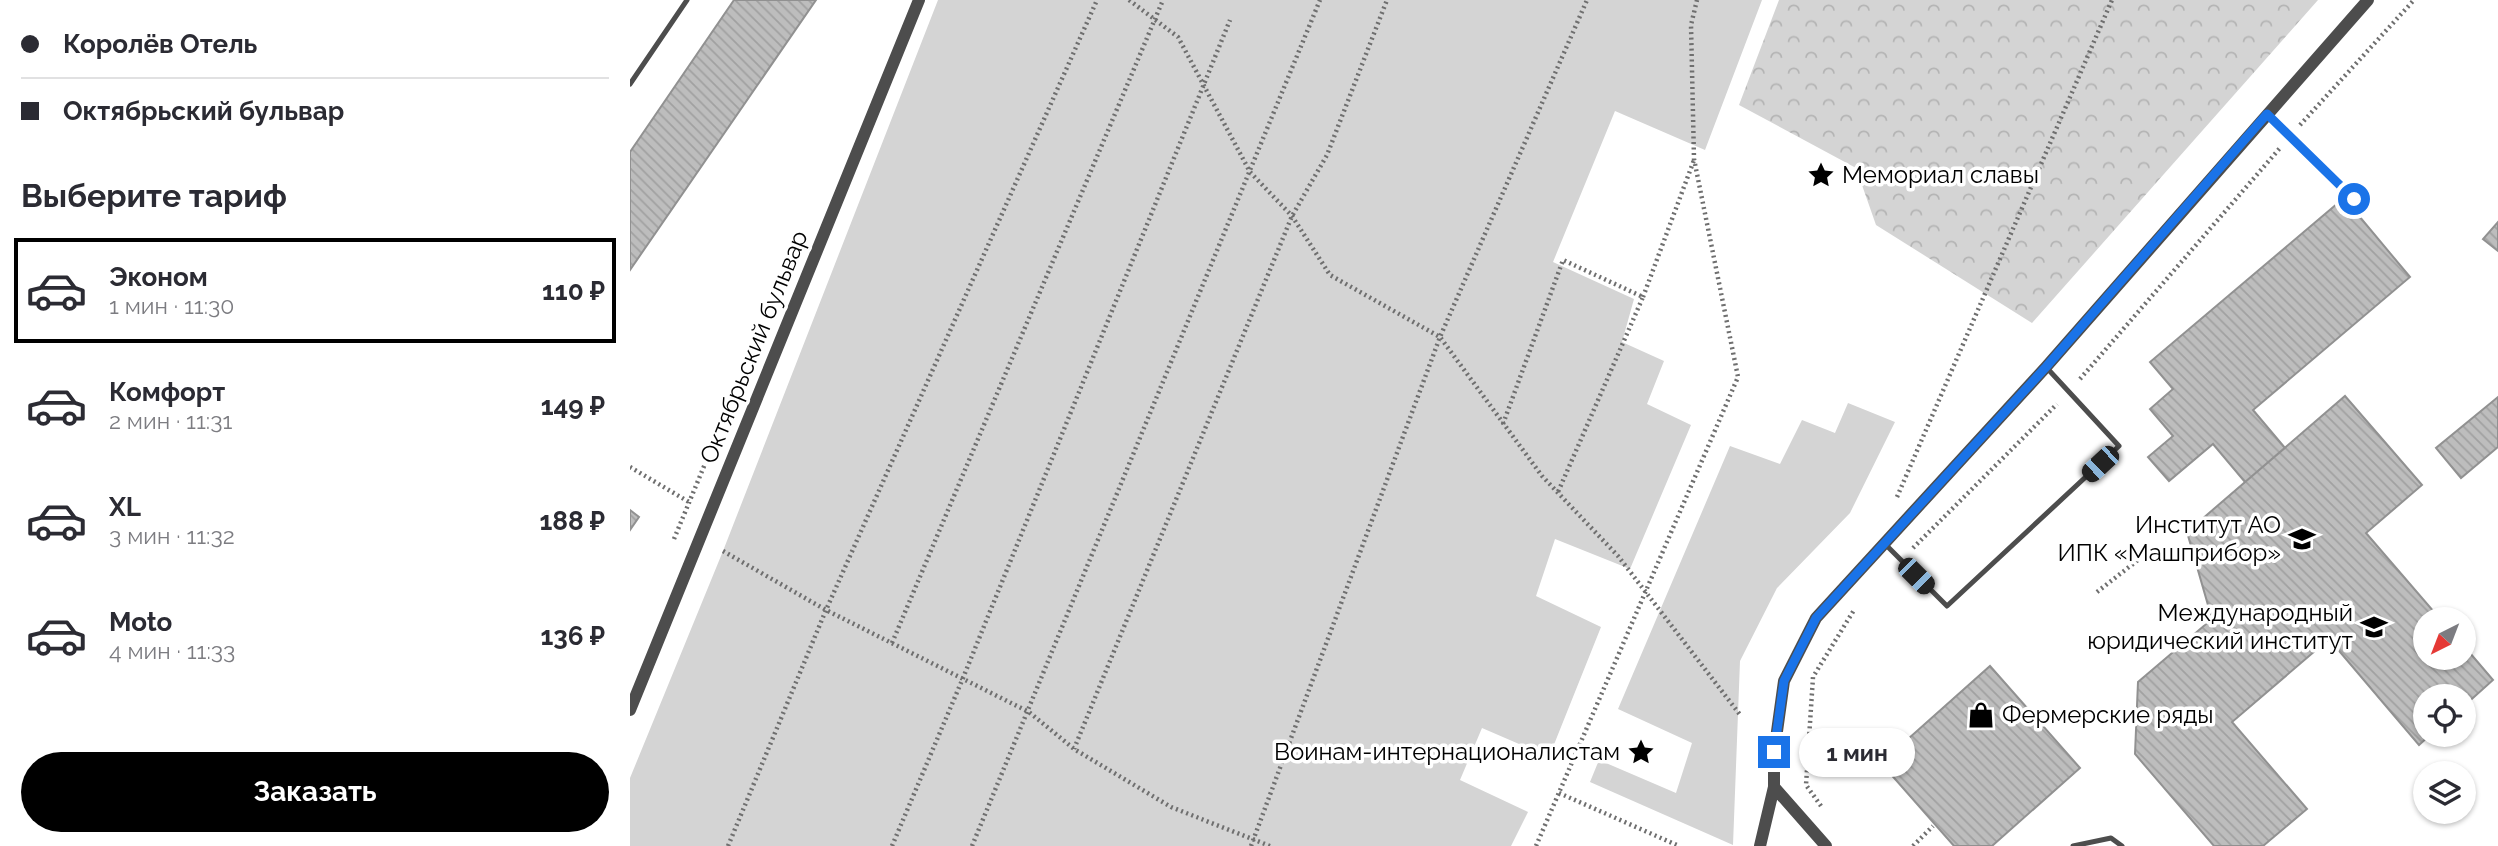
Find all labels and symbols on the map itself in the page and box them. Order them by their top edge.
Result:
place icon: Мемориал славы [1806,160,1836,190]
place label: Мемориал славы [1842,160,2039,189]
route start [2338,183,2370,215]
street label: Октябрьский бульвар [694,226,814,468]
car [2078,442,2123,486]
place label: Институт АО ИПК «Машприбор» [2058,510,2281,567]
school or university icon: Институт АО ИПК «Машприбор» [2287,524,2317,554]
car [1894,554,1939,598]
place label: Международный юридический институт [2087,598,2354,655]
north arrow [2413,607,2476,670]
school or university icon: Международный юридический институт [2359,612,2389,642]
shop icon: Фермерские ряды [1966,700,1996,730]
place label: Фермерские ряды [2002,700,2214,729]
callout: 1 мин [1798,728,1914,776]
route end [1758,736,1790,768]
place label: Воинам-интернационалистам [1274,737,1620,766]
place icon: Воинам-интернационалистам [1626,737,1656,767]

